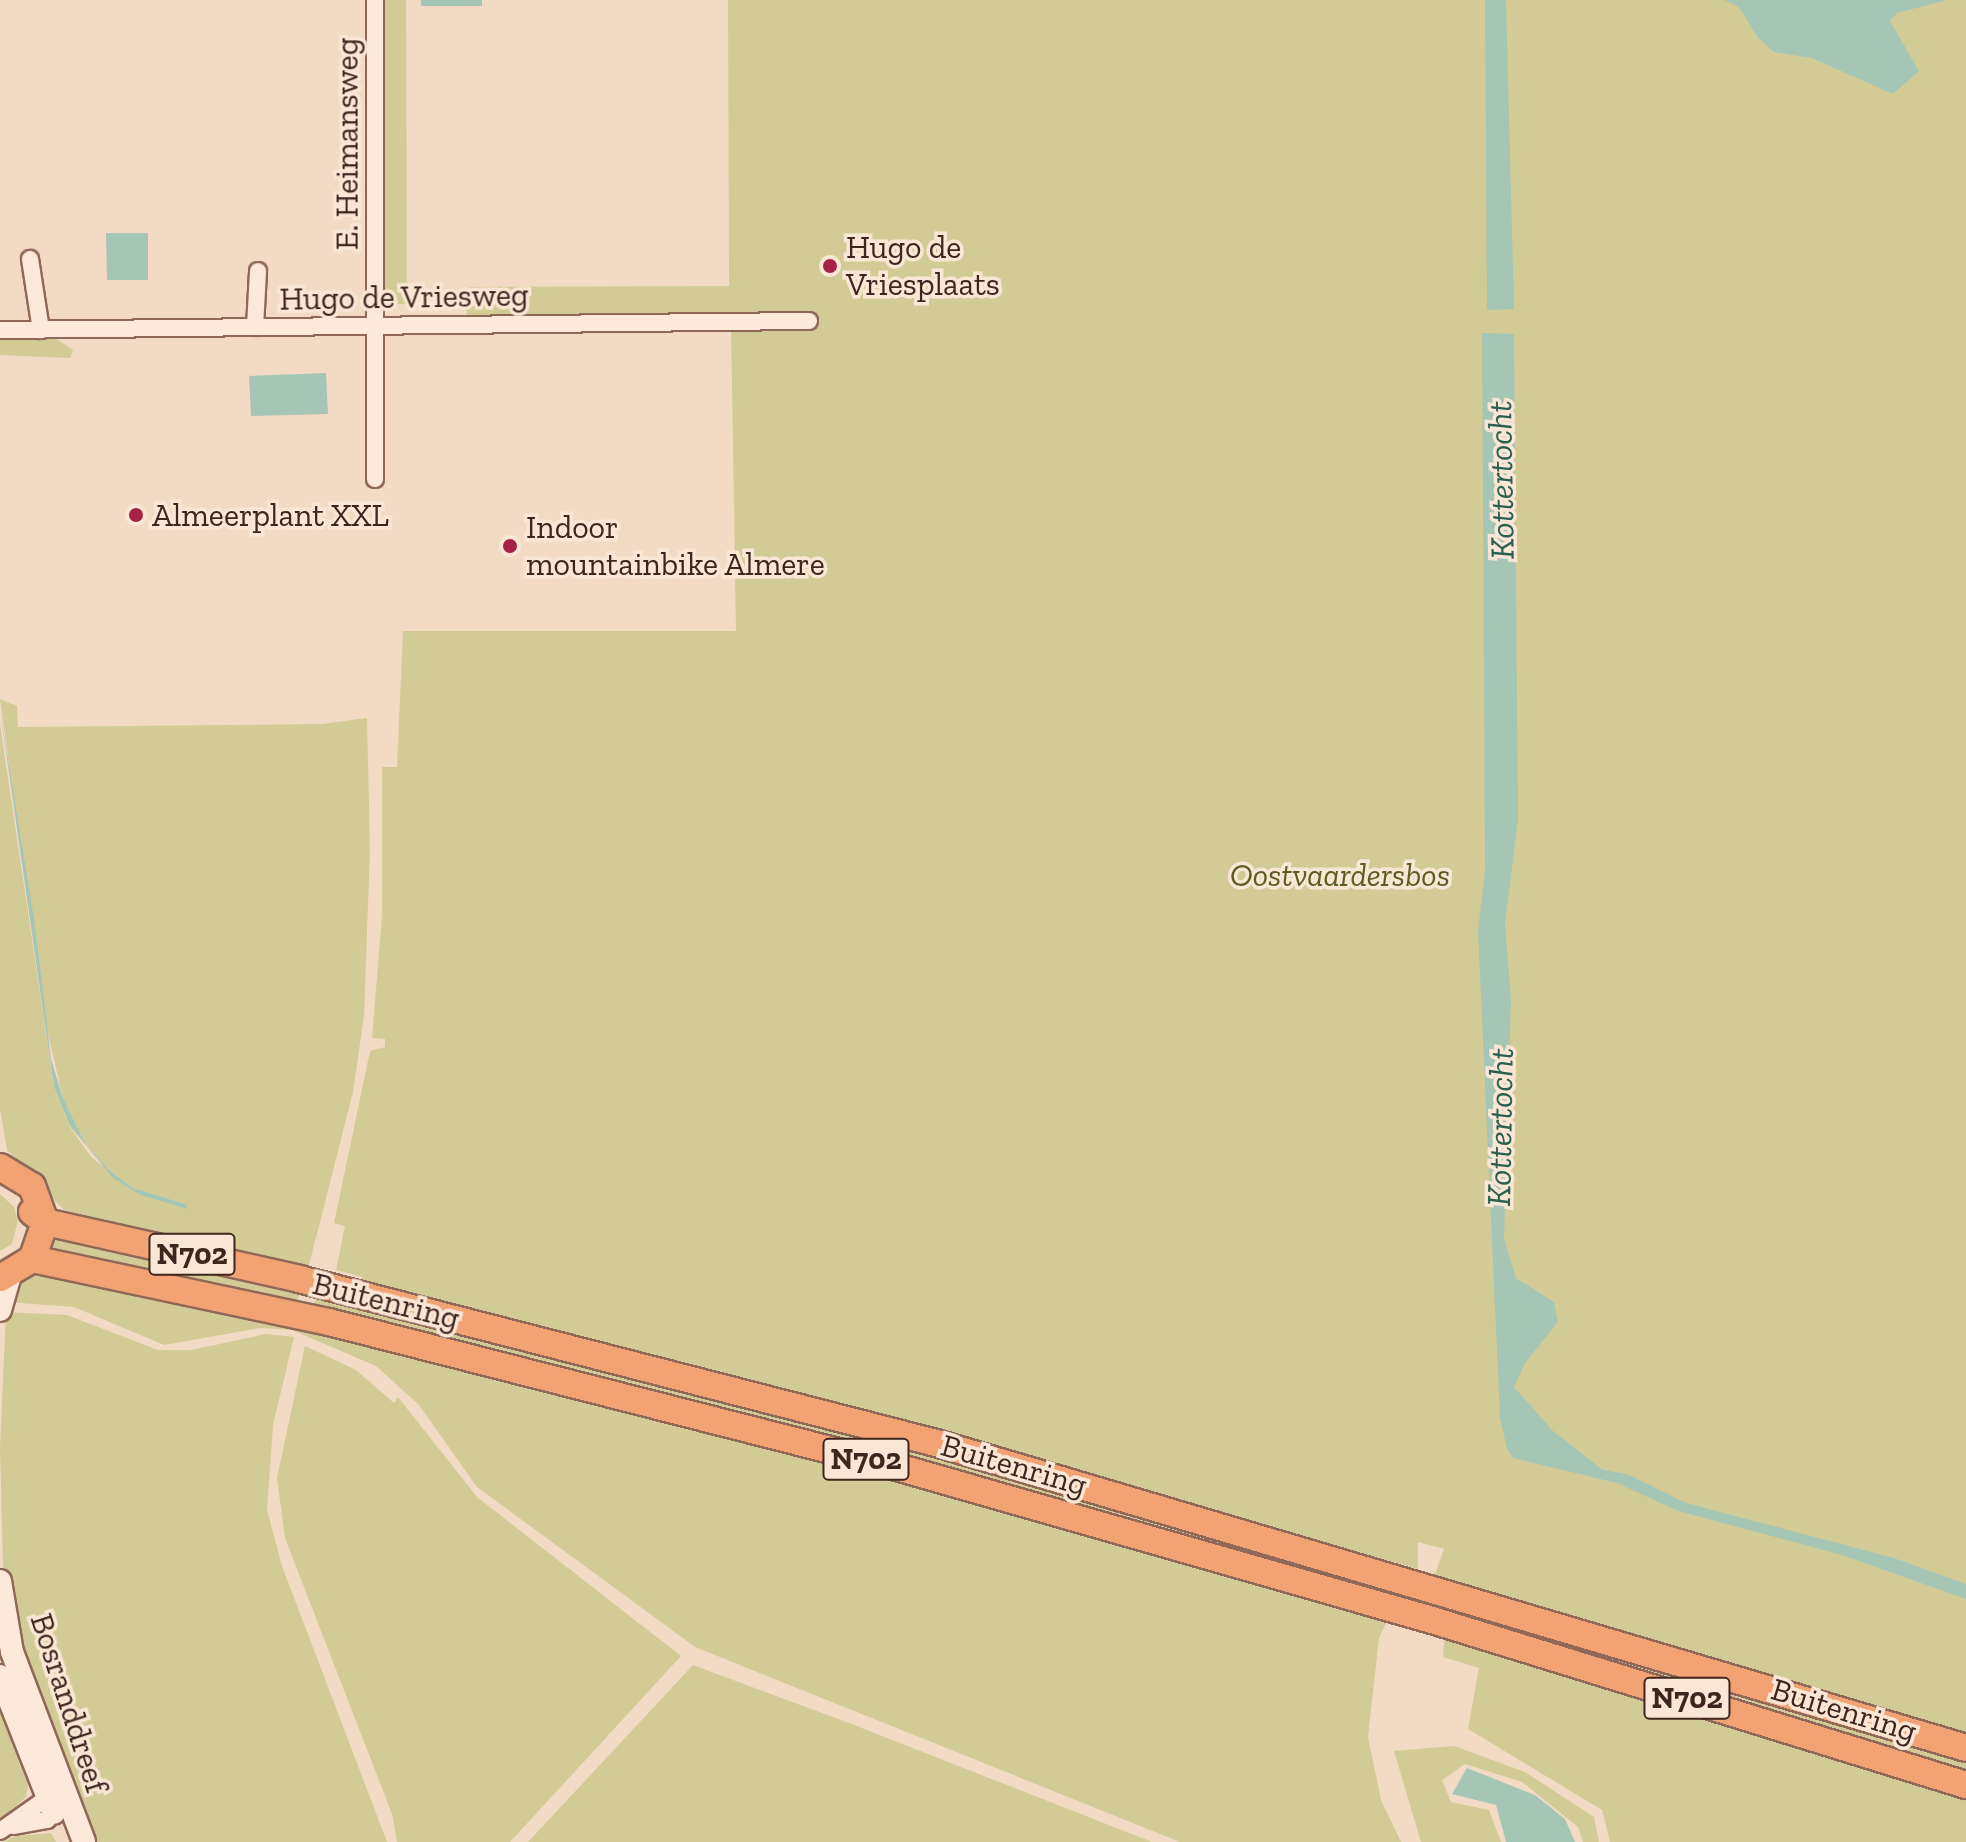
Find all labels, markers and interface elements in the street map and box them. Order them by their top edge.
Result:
street label: E. Heimansweg [328,38,366,250]
place label: Hugo de Vriesplaats [846,229,1000,304]
marker: Hugo de Vriesplaats [821,257,839,275]
street label: Hugo de Vriesweg [279,276,529,318]
water label: Kottertocht [1479,400,1523,560]
place label: Almeerplant XXL [152,496,389,534]
marker: Almeerplant XXL [127,506,145,524]
place label: Indoor mountainbike Almere [526,509,826,584]
marker: Indoor mountainbike Almere [501,537,519,555]
park label: Oostvaardersbos [1230,856,1450,894]
water label: Kottertocht [1478,1047,1522,1207]
road number: N702 [148,1228,236,1280]
street label: Buitenring [309,1264,463,1338]
street label: Buitenring [937,1426,1091,1504]
road number: N702 [822,1433,910,1485]
street label: Bosranddreef [22,1609,116,1797]
street label: Buitenring [1767,1670,1921,1750]
road number: N702 [1643,1672,1731,1724]

